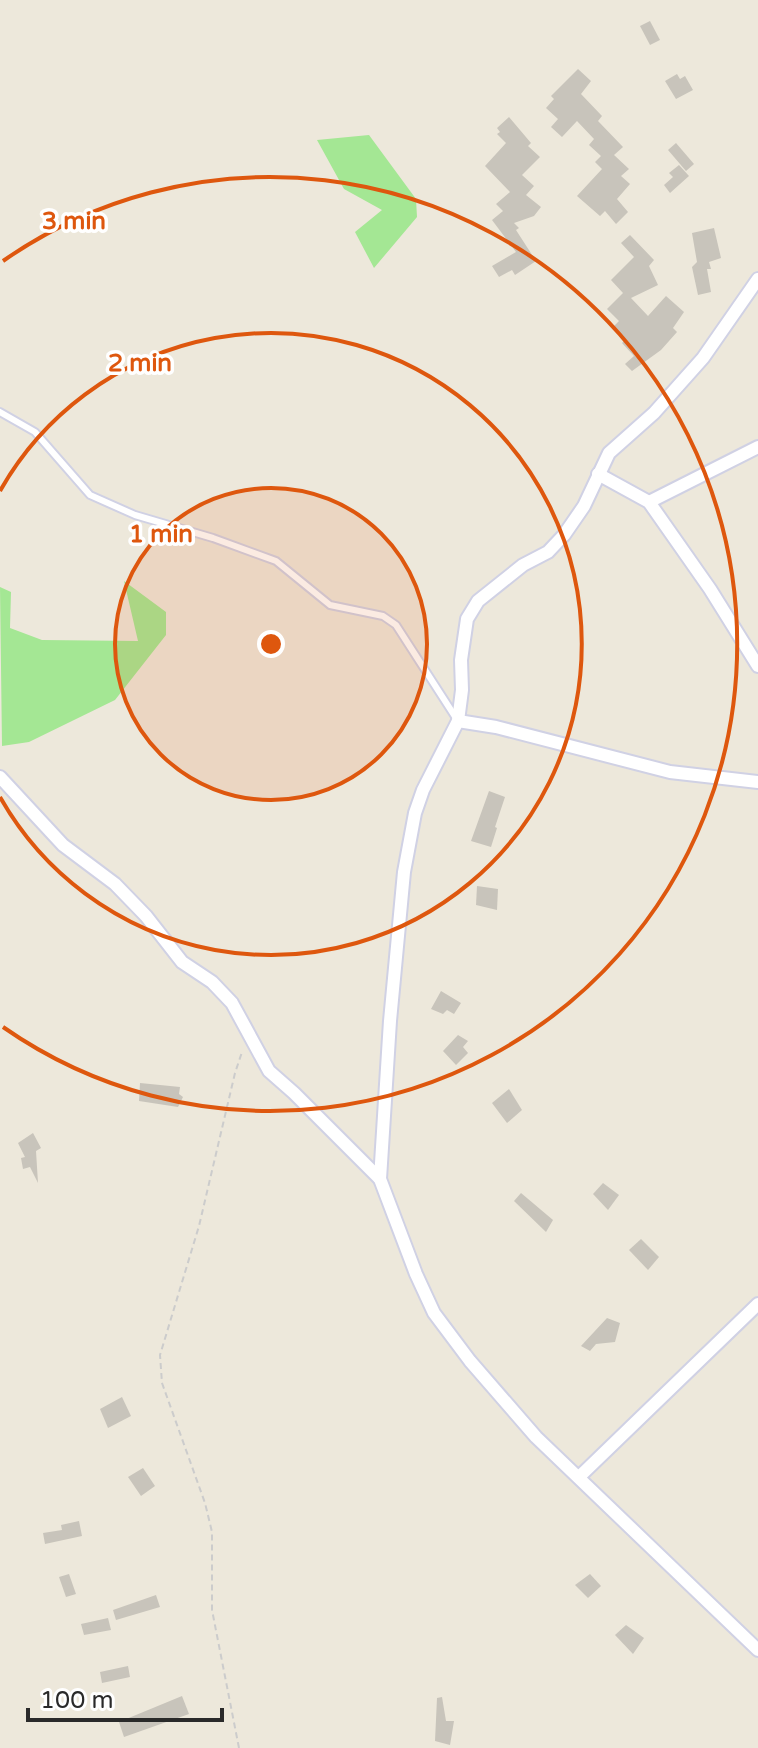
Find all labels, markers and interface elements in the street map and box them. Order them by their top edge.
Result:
text: 3 min [42,207,106,236]
text: 2 min [108,349,172,378]
text: 1 min [129,520,193,549]
centre of rings [257,630,285,658]
scale bar [28,1672,222,1722]
text: 100 m [40,1686,114,1715]

